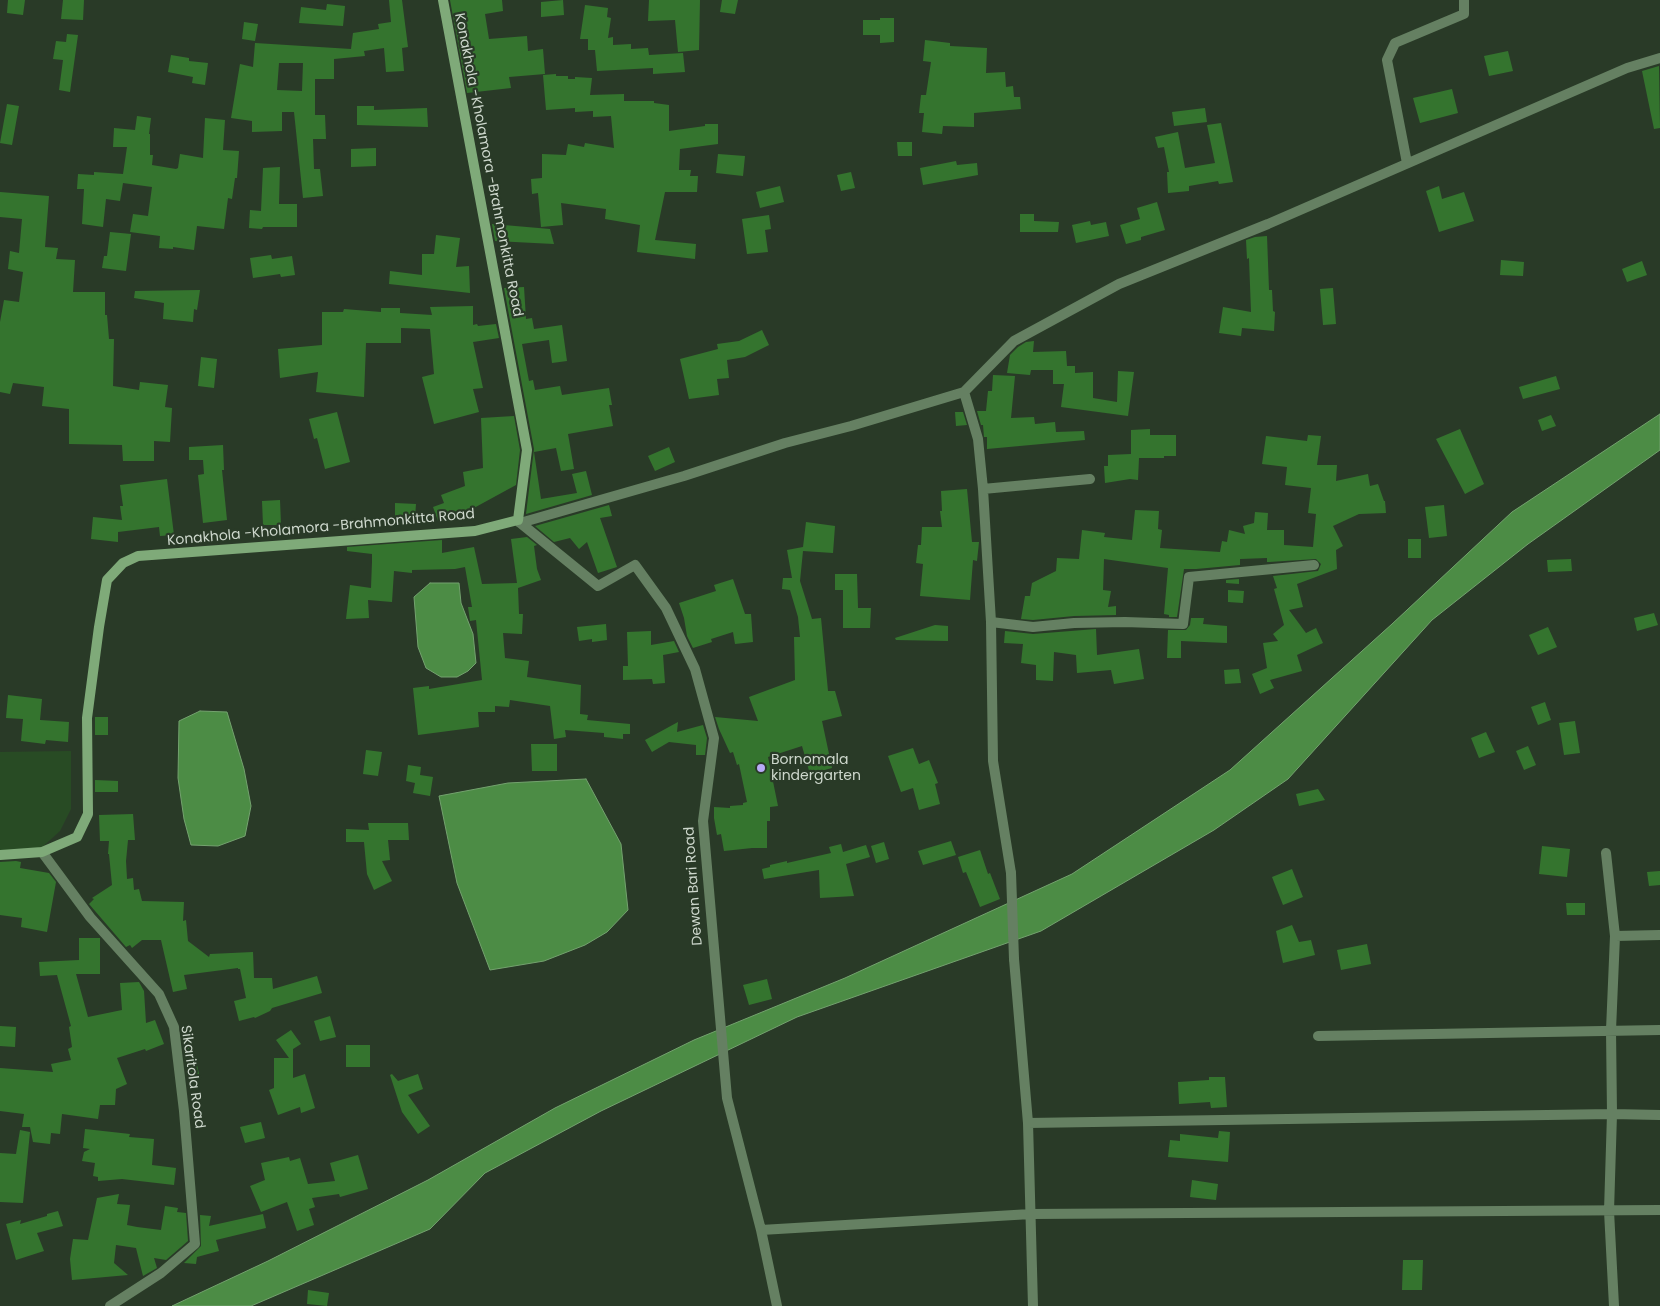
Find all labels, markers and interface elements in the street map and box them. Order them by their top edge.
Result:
street label: Konakhola -Kholamora -Brahmonkitta Road [450,12,526,318]
street label: Konakhola -Kholamora -Brahmonkitta Road [166,506,476,550]
place label: Bornomala kindergarten [771,752,861,784]
marker: Bornomala kindergarten [755,762,767,774]
street label: Dewan Bari Road [681,826,707,946]
street label: Sikaritola Road [176,1024,208,1130]

